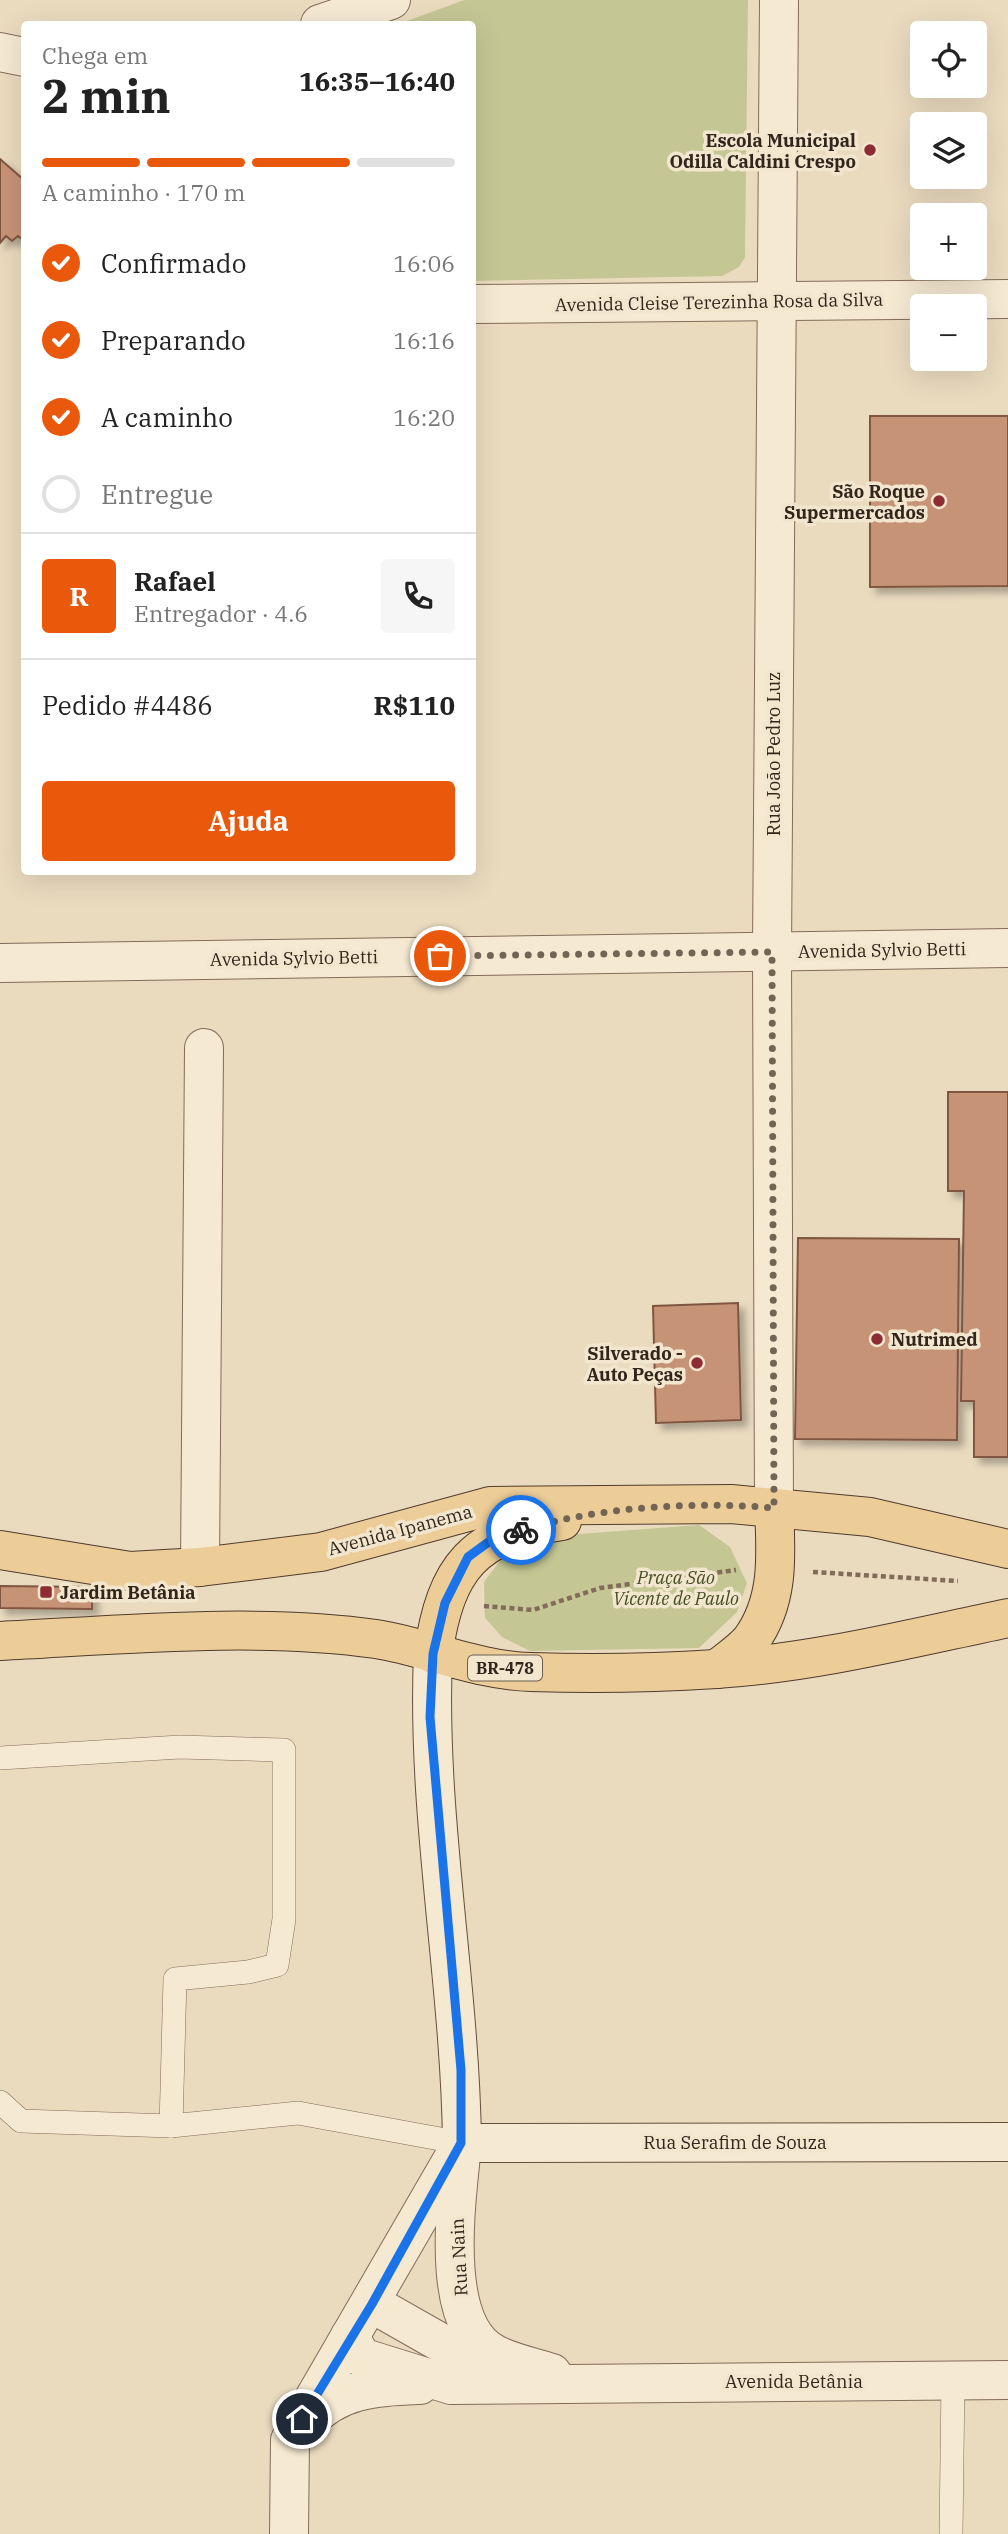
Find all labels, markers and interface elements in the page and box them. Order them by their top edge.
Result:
map controls [910,21,987,371]
button: locate [910,21,987,98]
text: Chega em [42,40,148,70]
text: 16:35–16:40 [299,64,455,98]
text: 2 min [42,66,171,126]
button: layers [910,112,987,189]
place label: Escola Municipal Odilla Caldini Crespo [669,129,856,173]
marker: Escola Municipal Odilla Caldini Crespo [862,142,878,158]
text: A caminho · 170 m [42,177,245,207]
button: + [910,203,987,280]
icon: check [42,244,80,282]
text: Confirmado [101,246,246,280]
text: 16:06 [393,248,455,278]
street label: Avenida Cleise Terezinha Rosa da Silva [555,288,884,316]
button: − [910,294,987,371]
icon: check [42,321,80,359]
text: Preparando [101,323,246,357]
text: 16:16 [393,325,455,355]
icon: check [42,398,80,436]
text: A caminho [101,400,233,434]
text: 16:20 [393,402,455,432]
text: Entregue [101,477,213,511]
place label: São Roque Supermercados [784,480,925,524]
marker: São Roque Supermercados [931,493,947,509]
button: phone [381,559,455,633]
text: Rafael [134,564,216,598]
text: R [69,579,89,613]
text: Entregador · 4.6 [134,598,308,628]
street label: Rua João Pedro Luz [762,672,785,836]
text: Pedido #4486 [42,688,213,722]
text: R$110 [374,688,455,722]
button: Ajuda [42,781,455,861]
pin [410,926,470,986]
icon: bag [421,937,459,975]
street label: Avenida Sylvio Betti [798,937,967,963]
street label: Avenida Sylvio Betti [210,945,379,971]
place label: Nutrimed [891,1328,978,1351]
marker: Nutrimed [869,1331,885,1347]
place label: Silverado - Auto Peças [587,1342,683,1386]
marker: Silverado - Auto Peças [689,1355,705,1371]
courier [486,1495,556,1565]
street label: Avenida Ipanema [325,1500,475,1560]
icon: bike [502,1511,540,1549]
park label: Praça São Vicente de Paulo [613,1566,739,1610]
place label: Jardim Betânia [60,1581,195,1604]
marker: Jardim Betânia [38,1584,54,1600]
road number: BR-478 [468,1656,542,1680]
street label: Rua Serafim de Souza [643,2131,827,2154]
street label: Rua Nain [445,2217,473,2297]
street label: Avenida Betânia [725,2370,863,2393]
pin [272,2389,332,2449]
icon: home [283,2400,321,2438]

